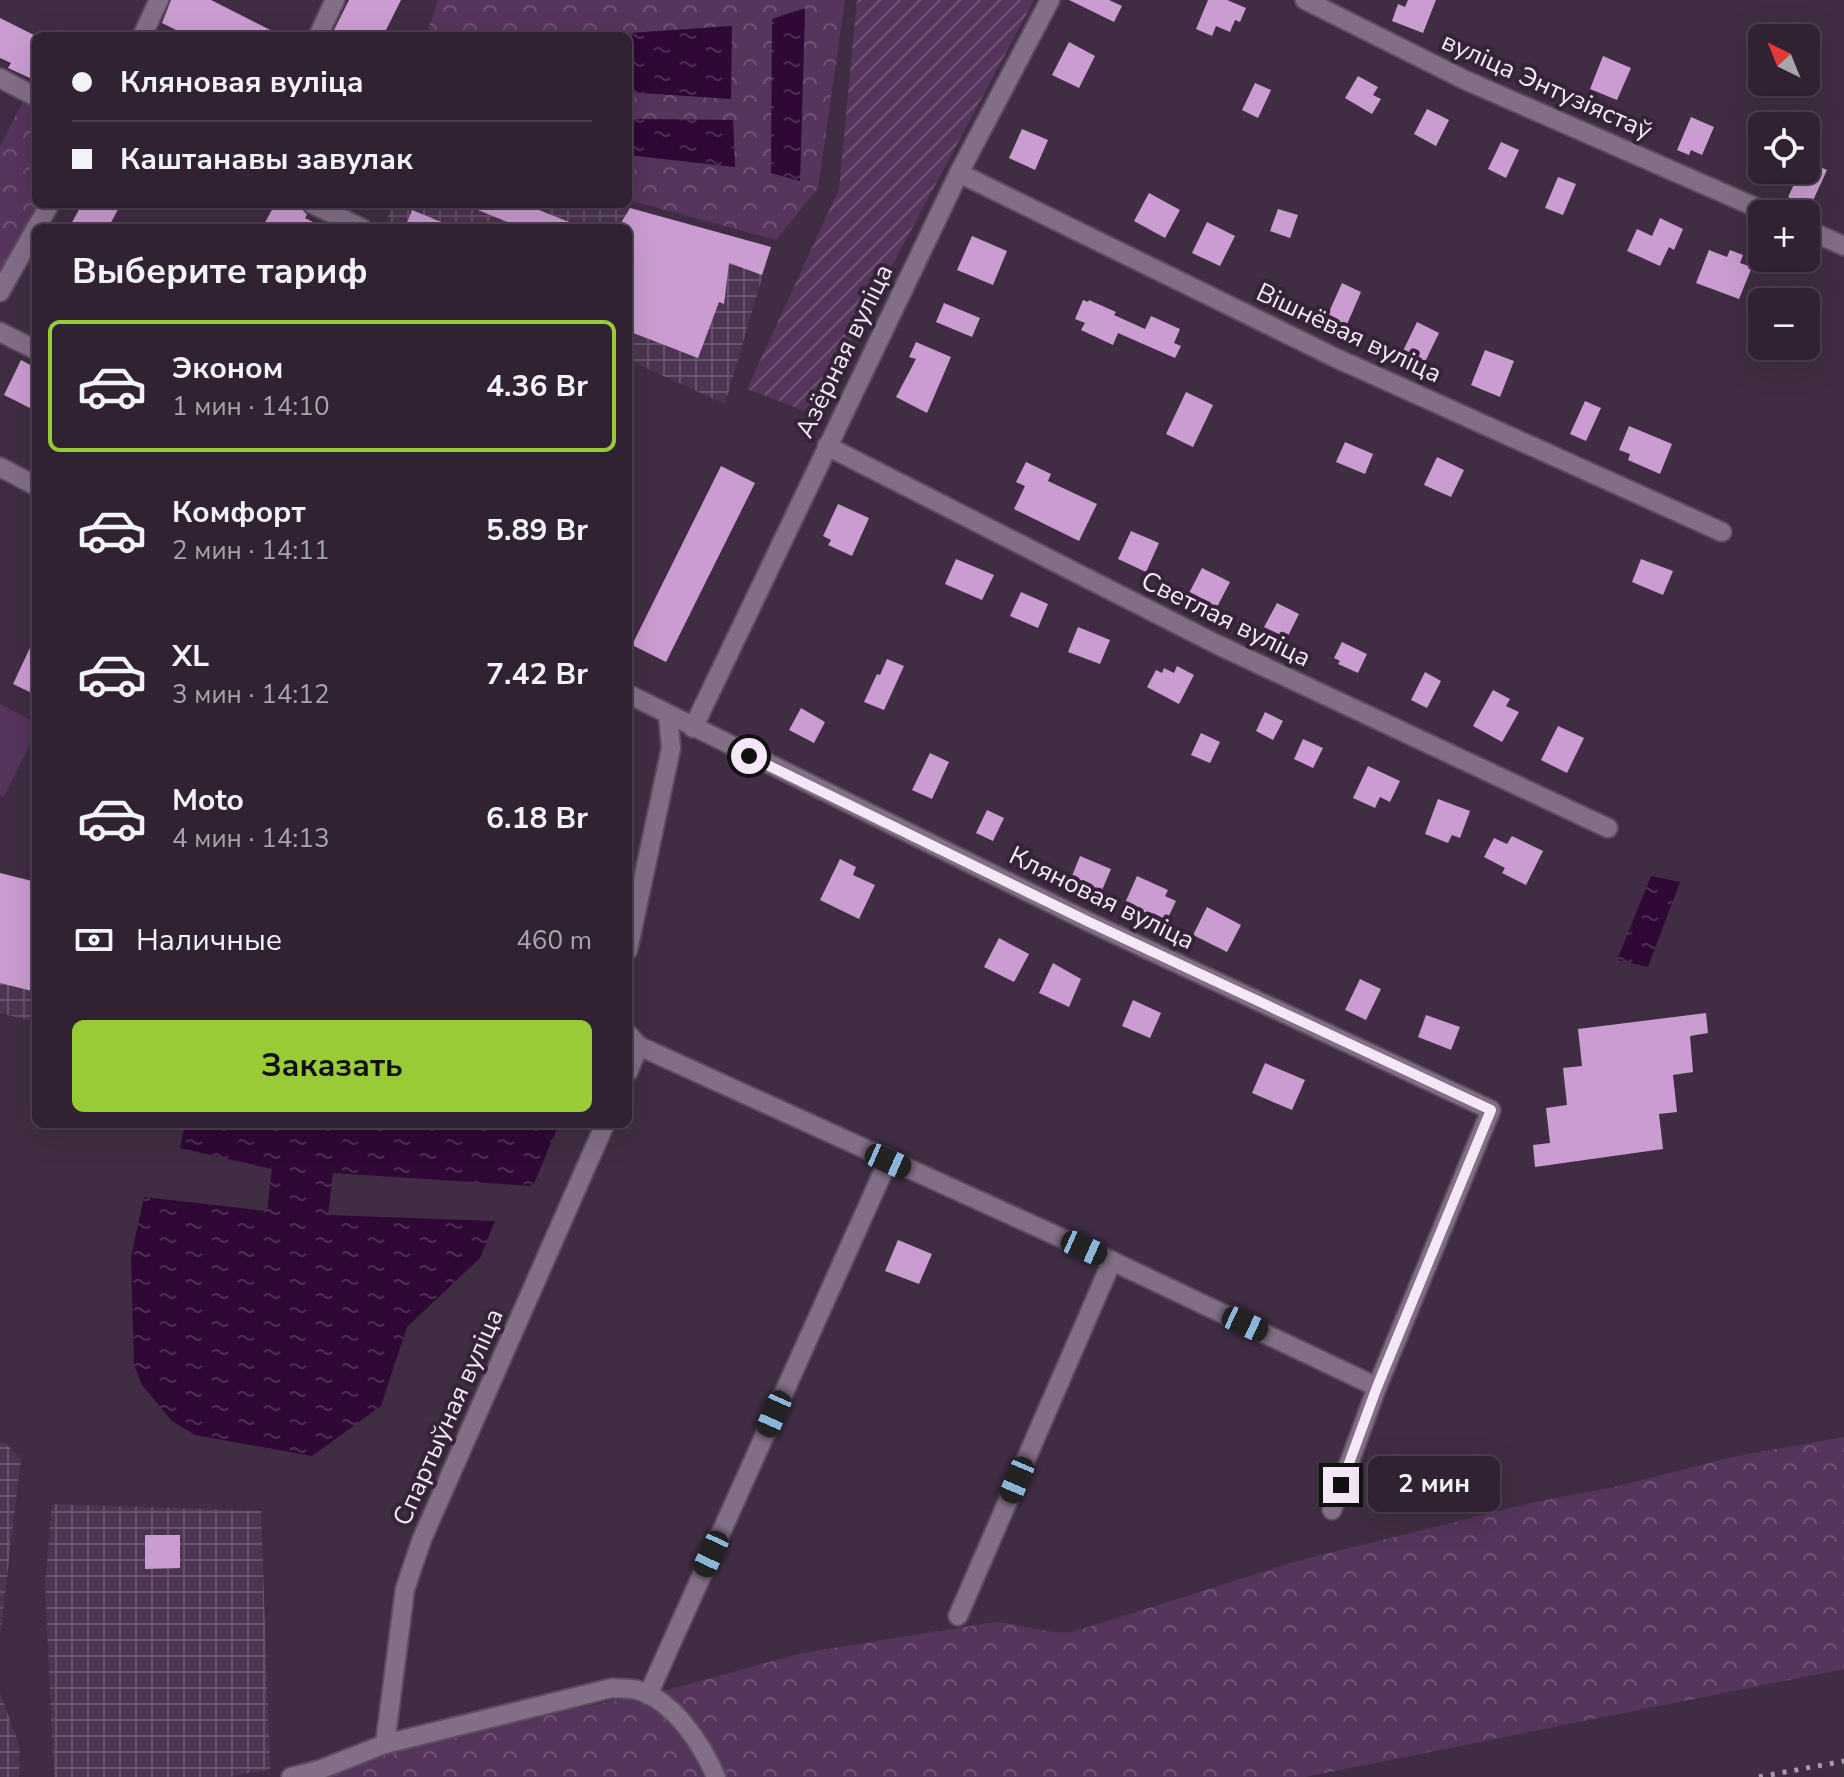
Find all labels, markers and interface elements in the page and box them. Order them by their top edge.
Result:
street label: вуліца Энтузіястаў [1436,24,1658,148]
north arrow [1748,24,1820,96]
map controls [1748,24,1820,360]
text: Кляновая вуліца [120,62,364,103]
button: locate [1748,112,1820,184]
text: Каштанавы завулак [120,139,413,180]
button: + [1748,200,1820,272]
text: Выберите тариф [72,247,368,296]
street label: Азёрная вуліца [787,258,901,444]
street label: Вішнёвая вуліца [1251,275,1447,391]
button: − [1748,288,1820,360]
text: Эконом [172,348,283,389]
icon: car [76,350,148,422]
text: 4.36 Br [486,366,588,407]
text: 1 мин · 14:10 [172,389,329,424]
text: Комфорт [172,492,306,533]
icon: car [76,494,148,566]
text: 5.89 Br [486,510,588,551]
text: 2 мин · 14:11 [172,533,329,568]
street label: Светлая вуліца [1135,563,1317,675]
text: XL [172,636,209,677]
icon: car [76,638,148,710]
text: 7.42 Br [486,654,588,695]
text: 3 мин · 14:12 [172,677,329,712]
route start [731,738,767,774]
text: Moto [172,780,244,821]
icon: car [76,782,148,854]
text: 6.18 Br [486,798,588,839]
text: 4 мин · 14:13 [172,821,329,856]
street label: Кляновая вуліца [1003,838,1201,958]
icon: cash [72,918,116,962]
text: Наличные [136,920,282,961]
text: 460 m [516,923,592,958]
button: Заказать [72,1020,592,1112]
car [861,1140,915,1182]
car [1057,1227,1111,1269]
street label: Спартыўная вуліца [384,1303,512,1531]
car [1218,1303,1272,1345]
car [753,1387,795,1441]
car [997,1453,1037,1507]
callout: 2 мин [1369,1457,1501,1513]
text: 2 мин [1398,1466,1470,1501]
route end [1323,1467,1359,1503]
car [690,1527,732,1581]

